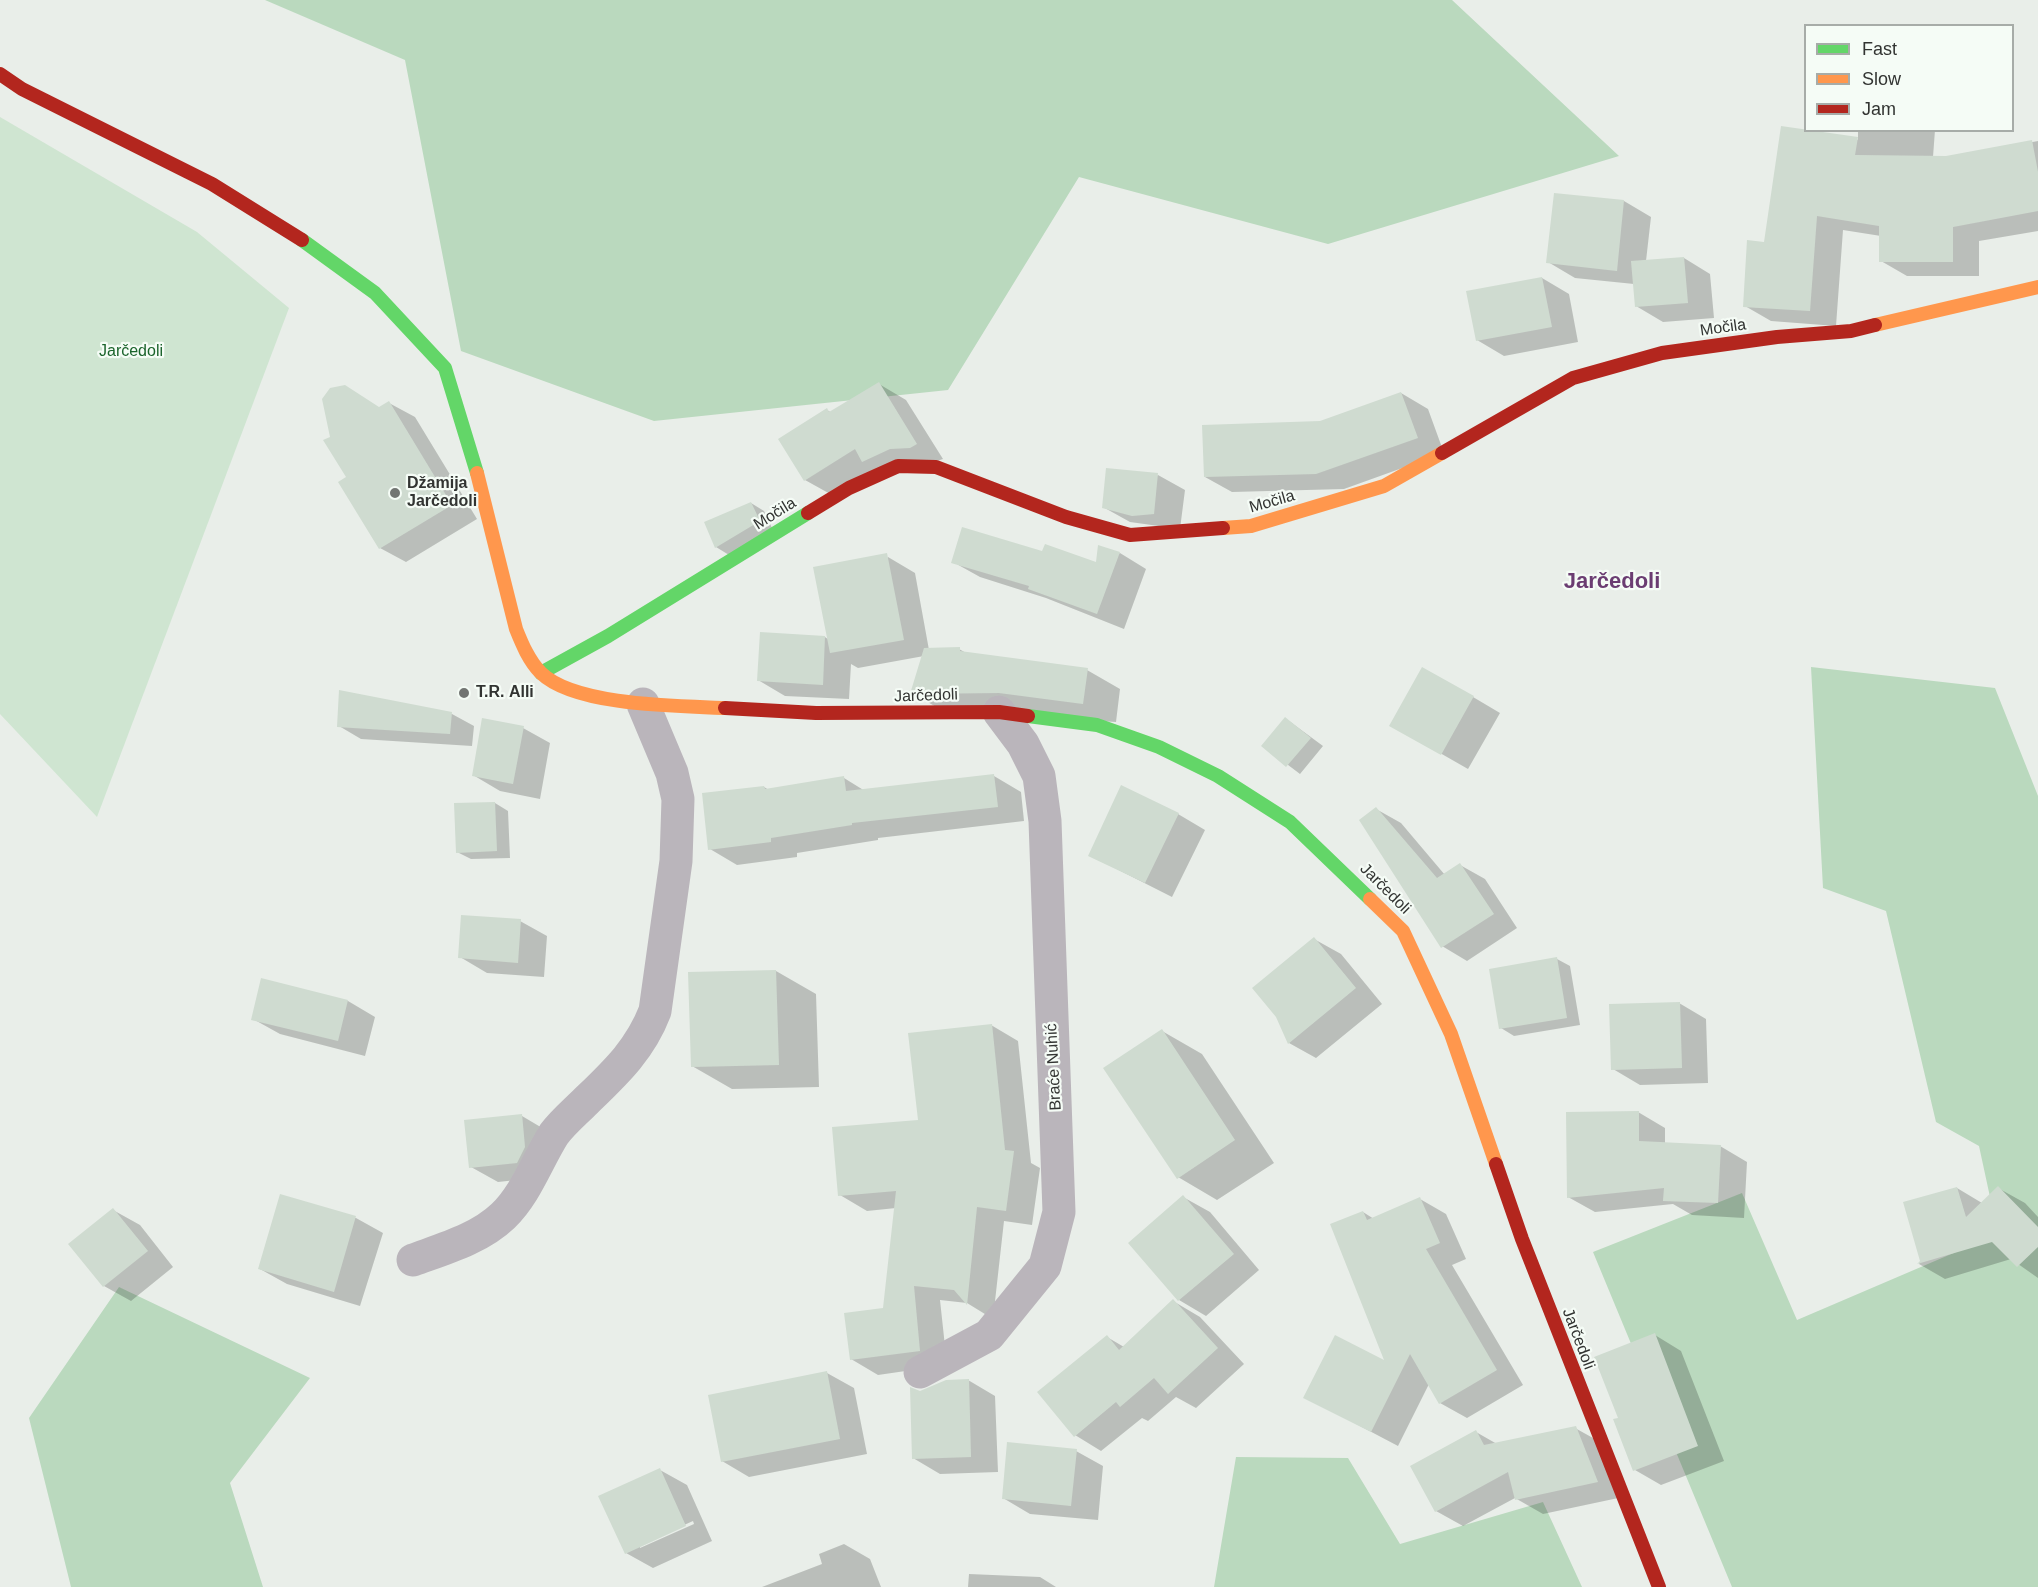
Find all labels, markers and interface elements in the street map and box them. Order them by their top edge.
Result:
legend [1804,24,2014,132]
text: Fast [1862,39,1897,59]
text: Slow [1862,69,1901,89]
text: Jam [1862,99,1896,119]
street label: Močila [1699,315,1747,341]
park label: Jarčedoli [99,342,163,362]
place label: Džamija Jarčedoli [407,474,477,512]
marker: Džamija Jarčedoli [388,486,402,500]
street label: Močila [1247,486,1297,518]
street label: Močila [750,494,800,534]
district label: Jarčedoli [1564,569,1660,595]
place label: T.R. Alli [476,683,534,703]
street label: Jarčedoli [894,685,958,707]
marker: T.R. Alli [457,686,471,700]
street label: Jarčedoli [1356,860,1414,918]
street label: Braće Nuhić [1042,1023,1066,1111]
street label: Jarčedoli [1558,1306,1598,1372]

